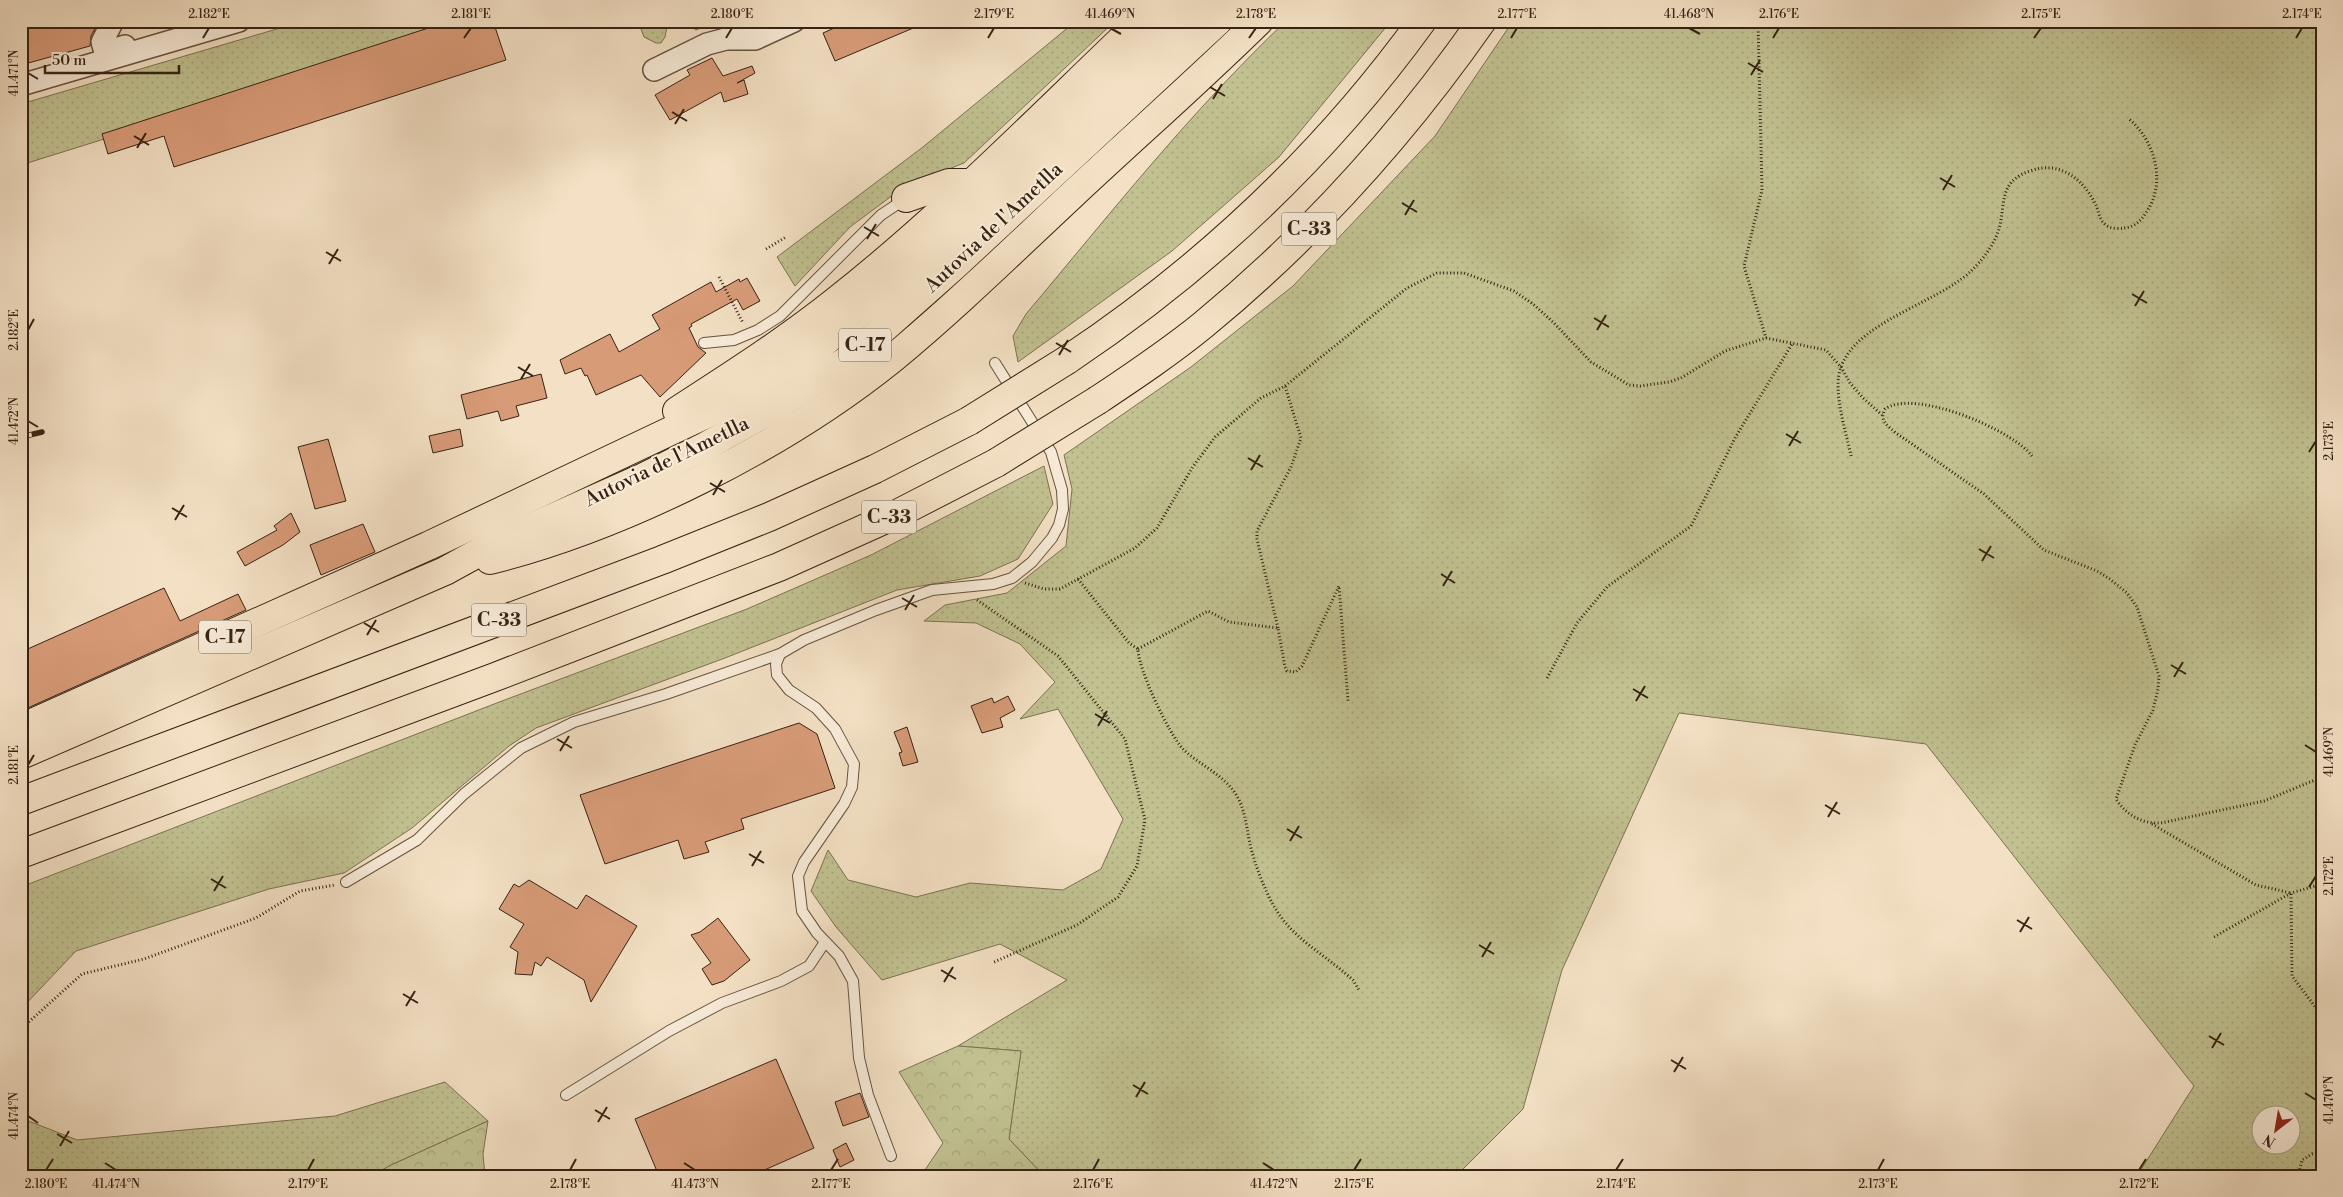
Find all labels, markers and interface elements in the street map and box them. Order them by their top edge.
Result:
text: 2.182°E [188,7,230,22]
text: 2.181°E [451,7,491,22]
text: 2.180°E [711,7,753,22]
text: 2.179°E [974,7,1014,22]
text: 41.469°N [1085,7,1135,22]
text: 2.178°E [1236,7,1276,22]
text: 2.177°E [1497,7,1537,22]
text: 41.468°N [1664,7,1714,22]
text: 2.176°E [1759,7,1799,22]
text: 2.175°E [2021,7,2061,22]
text: 2.174°E [2282,7,2322,22]
scale bar [45,42,179,74]
text: 41.471°N [7,50,22,96]
text: 50 m [52,51,86,70]
street label: Autovia de l'Ametlla [919,157,1069,299]
road number: C-33 [1282,212,1336,245]
text: 2.182°E [7,309,22,351]
road number: C-17 [839,328,891,362]
text: 41.472°N [7,397,22,445]
street label: Autovia de l'Ametlla [580,411,754,513]
text: 2.173°E [2322,421,2337,461]
road number: C-33 [862,501,916,534]
road number: C-33 [472,604,526,636]
road number: C-17 [199,620,251,654]
text: 41.469°N [2322,727,2337,777]
text: 2.181°E [7,745,22,785]
text: 2.172°E [2322,856,2337,896]
text: 41.470°N [2322,1075,2337,1124]
text: 41.474°N [7,1092,22,1140]
north arrow [2250,1104,2300,1154]
text: N [2260,1130,2279,1151]
text: 2.180°E [25,1177,67,1192]
text: 41.474°N [92,1177,140,1192]
text: 2.179°E [288,1177,328,1192]
text: 2.178°E [550,1177,590,1192]
text: 41.473°N [671,1177,719,1192]
text: 2.177°E [811,1177,851,1192]
text: 2.176°E [1073,1177,1113,1192]
text: 41.472°N [1250,1177,1298,1192]
text: 2.175°E [1334,1177,1374,1192]
text: 2.174°E [1596,1177,1636,1192]
text: 2.173°E [1858,1177,1898,1192]
text: 2.172°E [2119,1177,2159,1192]

